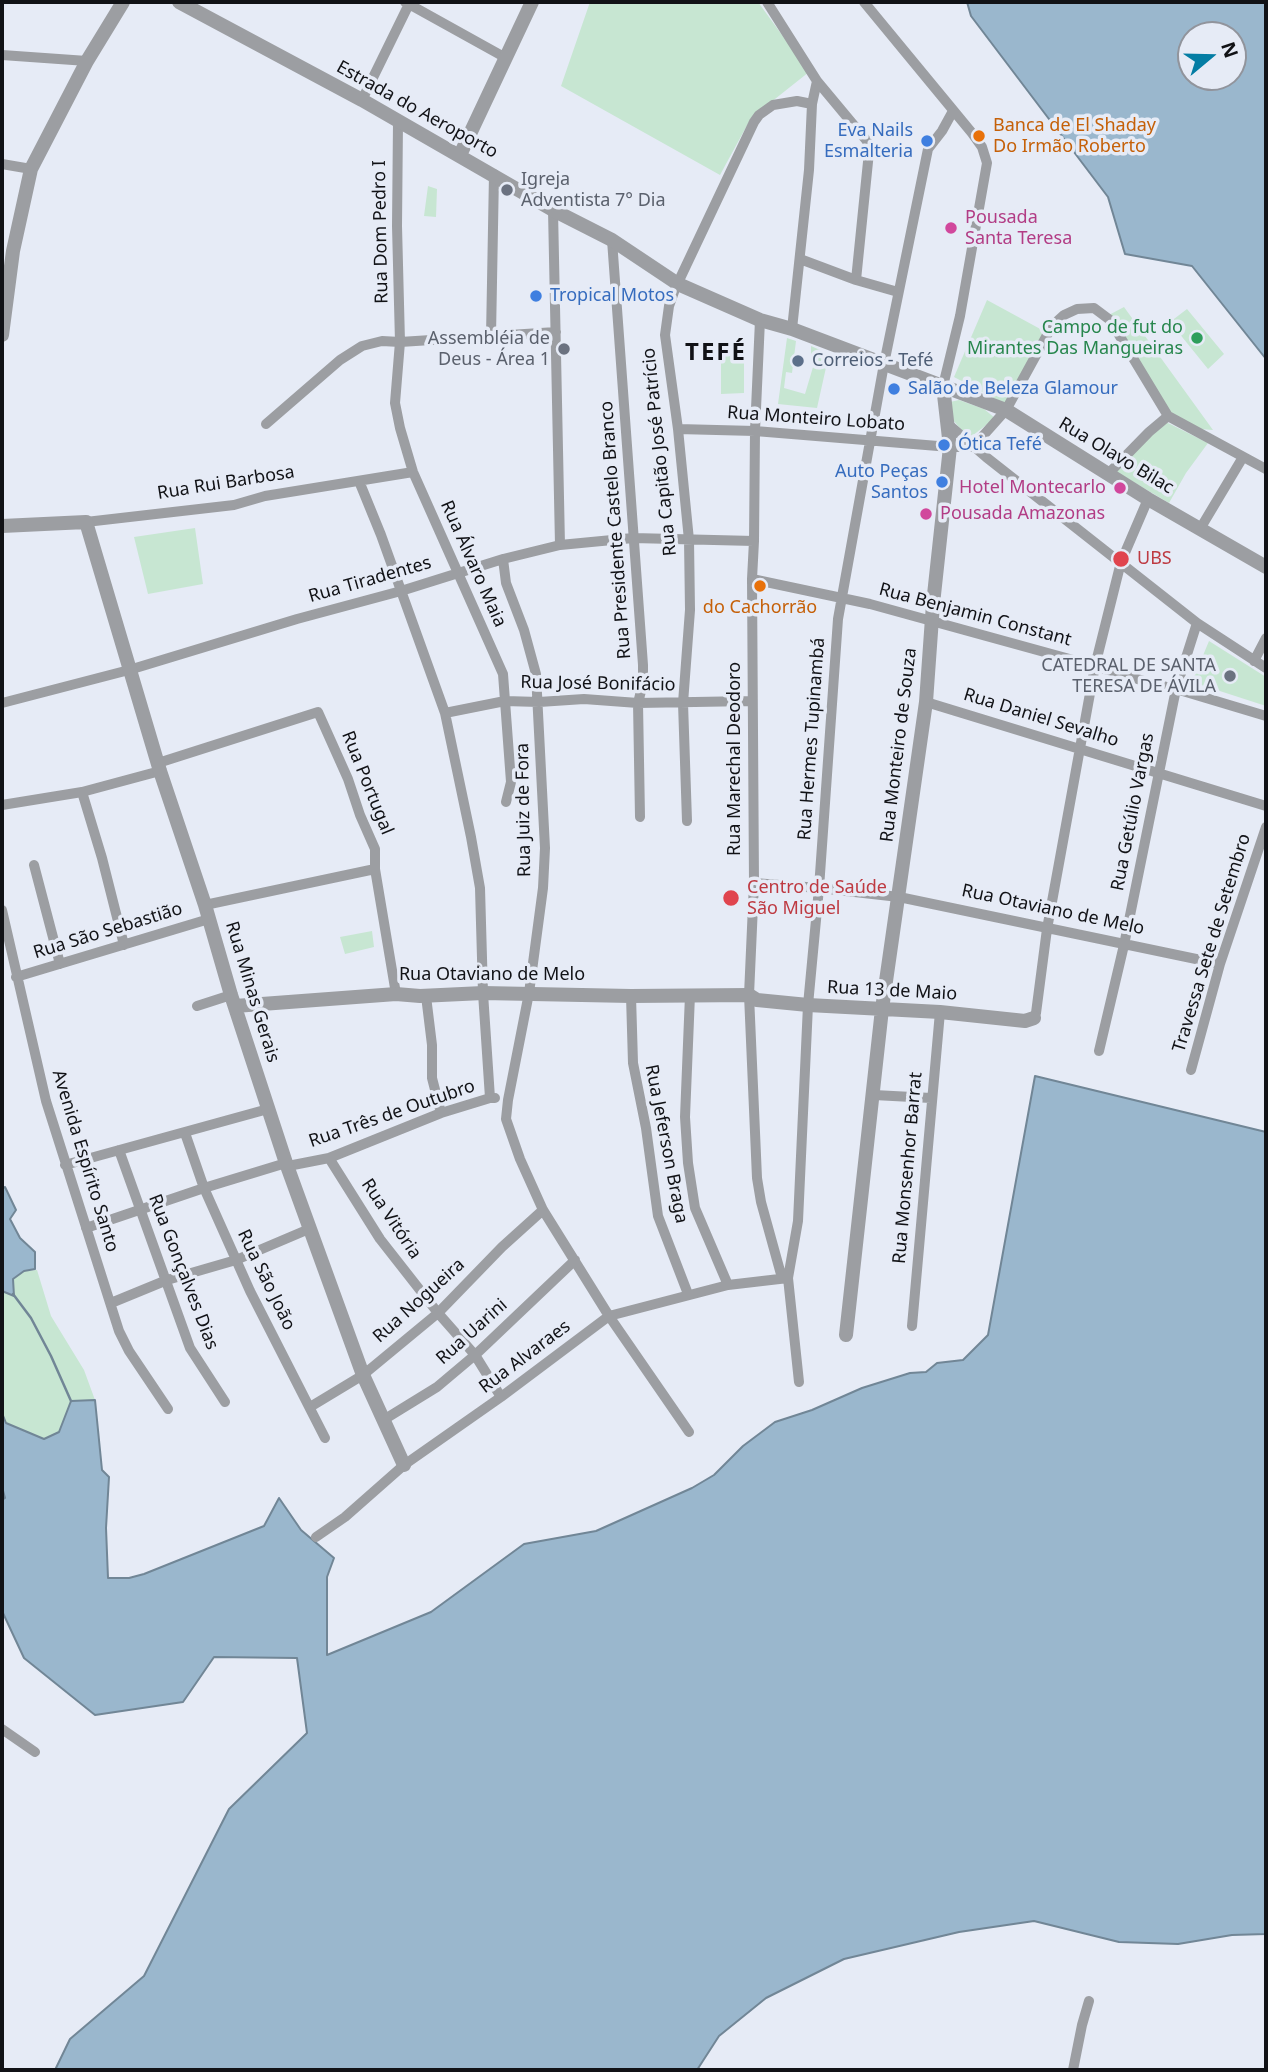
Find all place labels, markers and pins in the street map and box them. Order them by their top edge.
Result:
place label: Banca de El Shaday Do Irmão Roberto [993,115,1156,158]
place label: Eva Nails Esmalteria [824,120,913,162]
marker: Banca de El Shaday Do Irmão Roberto [971,128,987,144]
marker: Eva Nails Esmalteria [919,133,935,149]
place label: Igreja Adventista 7° Dia [521,169,666,212]
marker: Igreja Adventista 7° Dia [499,182,515,198]
place label: Pousada Santa Teresa [965,207,1072,249]
marker: Pousada Santa Teresa [943,220,959,236]
place label: Tropical Motos [550,285,674,307]
marker: Tropical Motos [528,288,544,304]
place label: Campo de fut do Mirantes Das Mangueiras [967,317,1183,360]
place label: Assembléia de Deus - Área 1 [428,328,550,370]
marker: Campo de fut do Mirantes Das Mangueiras [1189,330,1205,346]
marker: Assembléia de Deus - Área 1 [556,341,572,357]
place label: Correios - Tefé [812,350,933,372]
marker: Correios - Tefé [790,353,806,369]
place label: Salão de Beleza Glamour [908,378,1118,400]
marker: Salão de Beleza Glamour [886,381,902,397]
place label: Ótica Tefé [958,434,1042,456]
marker: Ótica Tefé [936,437,952,453]
place label: Auto Peças Santos [835,461,928,504]
marker: Auto Peças Santos [934,474,950,490]
place label: Hotel Montecarlo [959,477,1106,499]
marker: Hotel Montecarlo [1112,480,1128,496]
place label: Pousada Amazonas [940,503,1105,525]
marker: Pousada Amazonas [918,506,934,522]
place label: UBS [1137,548,1172,570]
marker: UBS [1111,549,1131,569]
marker: do Cachorrão [752,578,768,594]
place label: do Cachorrão [703,597,817,619]
place label: CATEDRAL DE SANTA TERESA DE ÁVILA [1041,655,1216,698]
marker: CATEDRAL DE SANTA TERESA DE ÁVILA [1222,668,1238,684]
place label: Centro de Saúde São Miguel [747,877,887,920]
marker: Centro de Saúde São Miguel [721,888,741,908]

